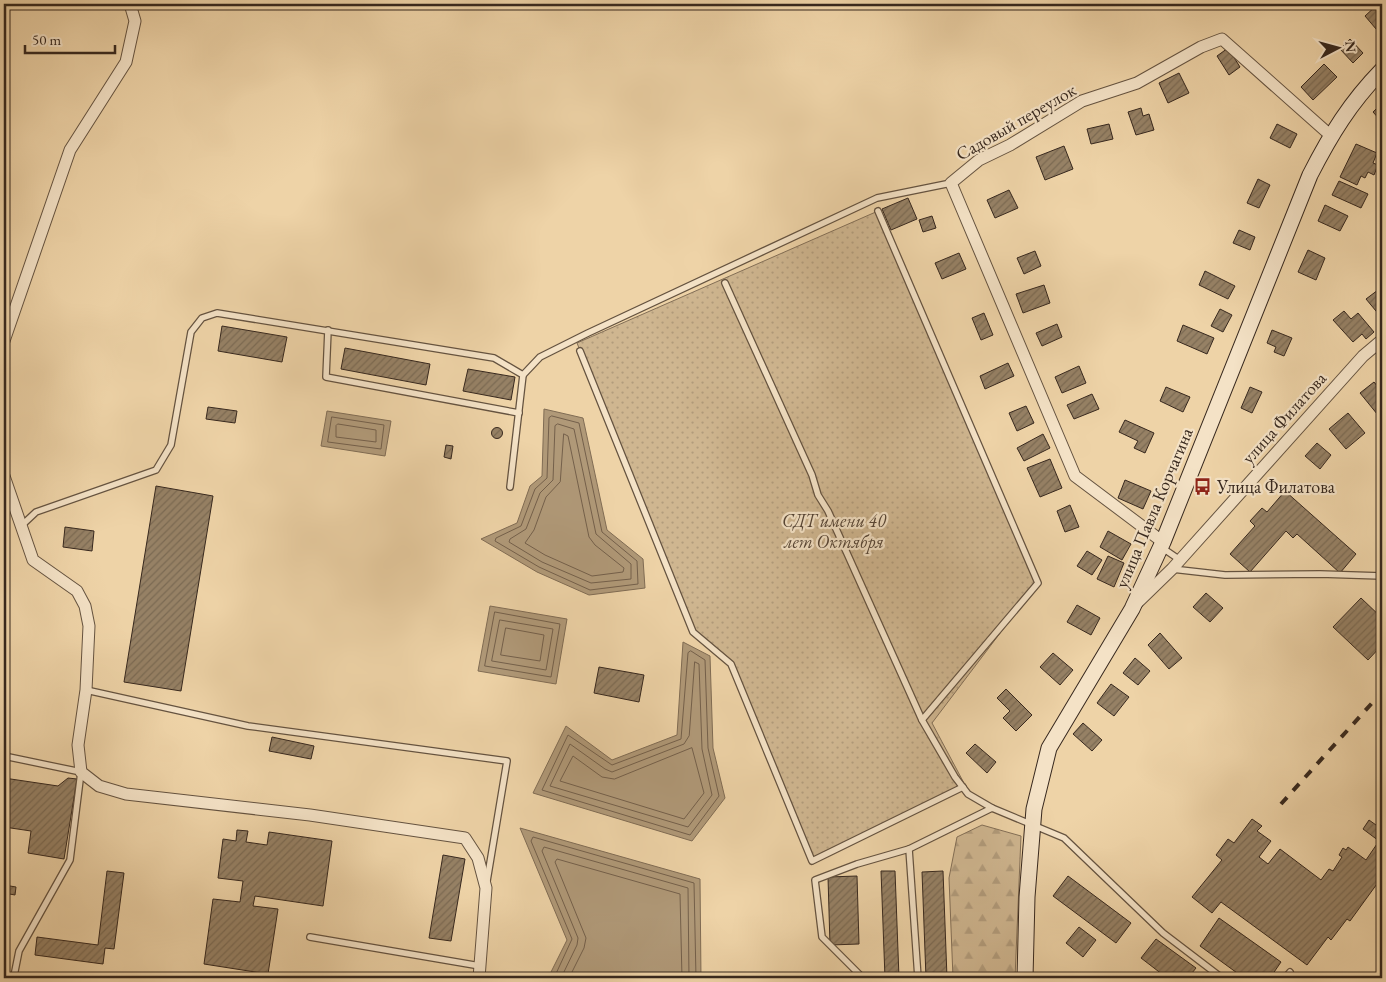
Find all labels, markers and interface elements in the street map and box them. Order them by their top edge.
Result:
scale bar [25,22,115,54]
north arrow [1314,22,1364,72]
text: 50 m [32,30,61,49]
text: N [1341,40,1361,54]
street label: Садовый переулок [952,78,1080,165]
street label: улица Филатова [1236,366,1331,468]
street label: улица Павла Корчагина [1109,423,1198,591]
place label: Улица Филатова [1216,475,1336,498]
bus stop icon: Улица Филатова [1193,477,1213,497]
park label: СДТ имени 40 лет Октября [782,509,887,554]

